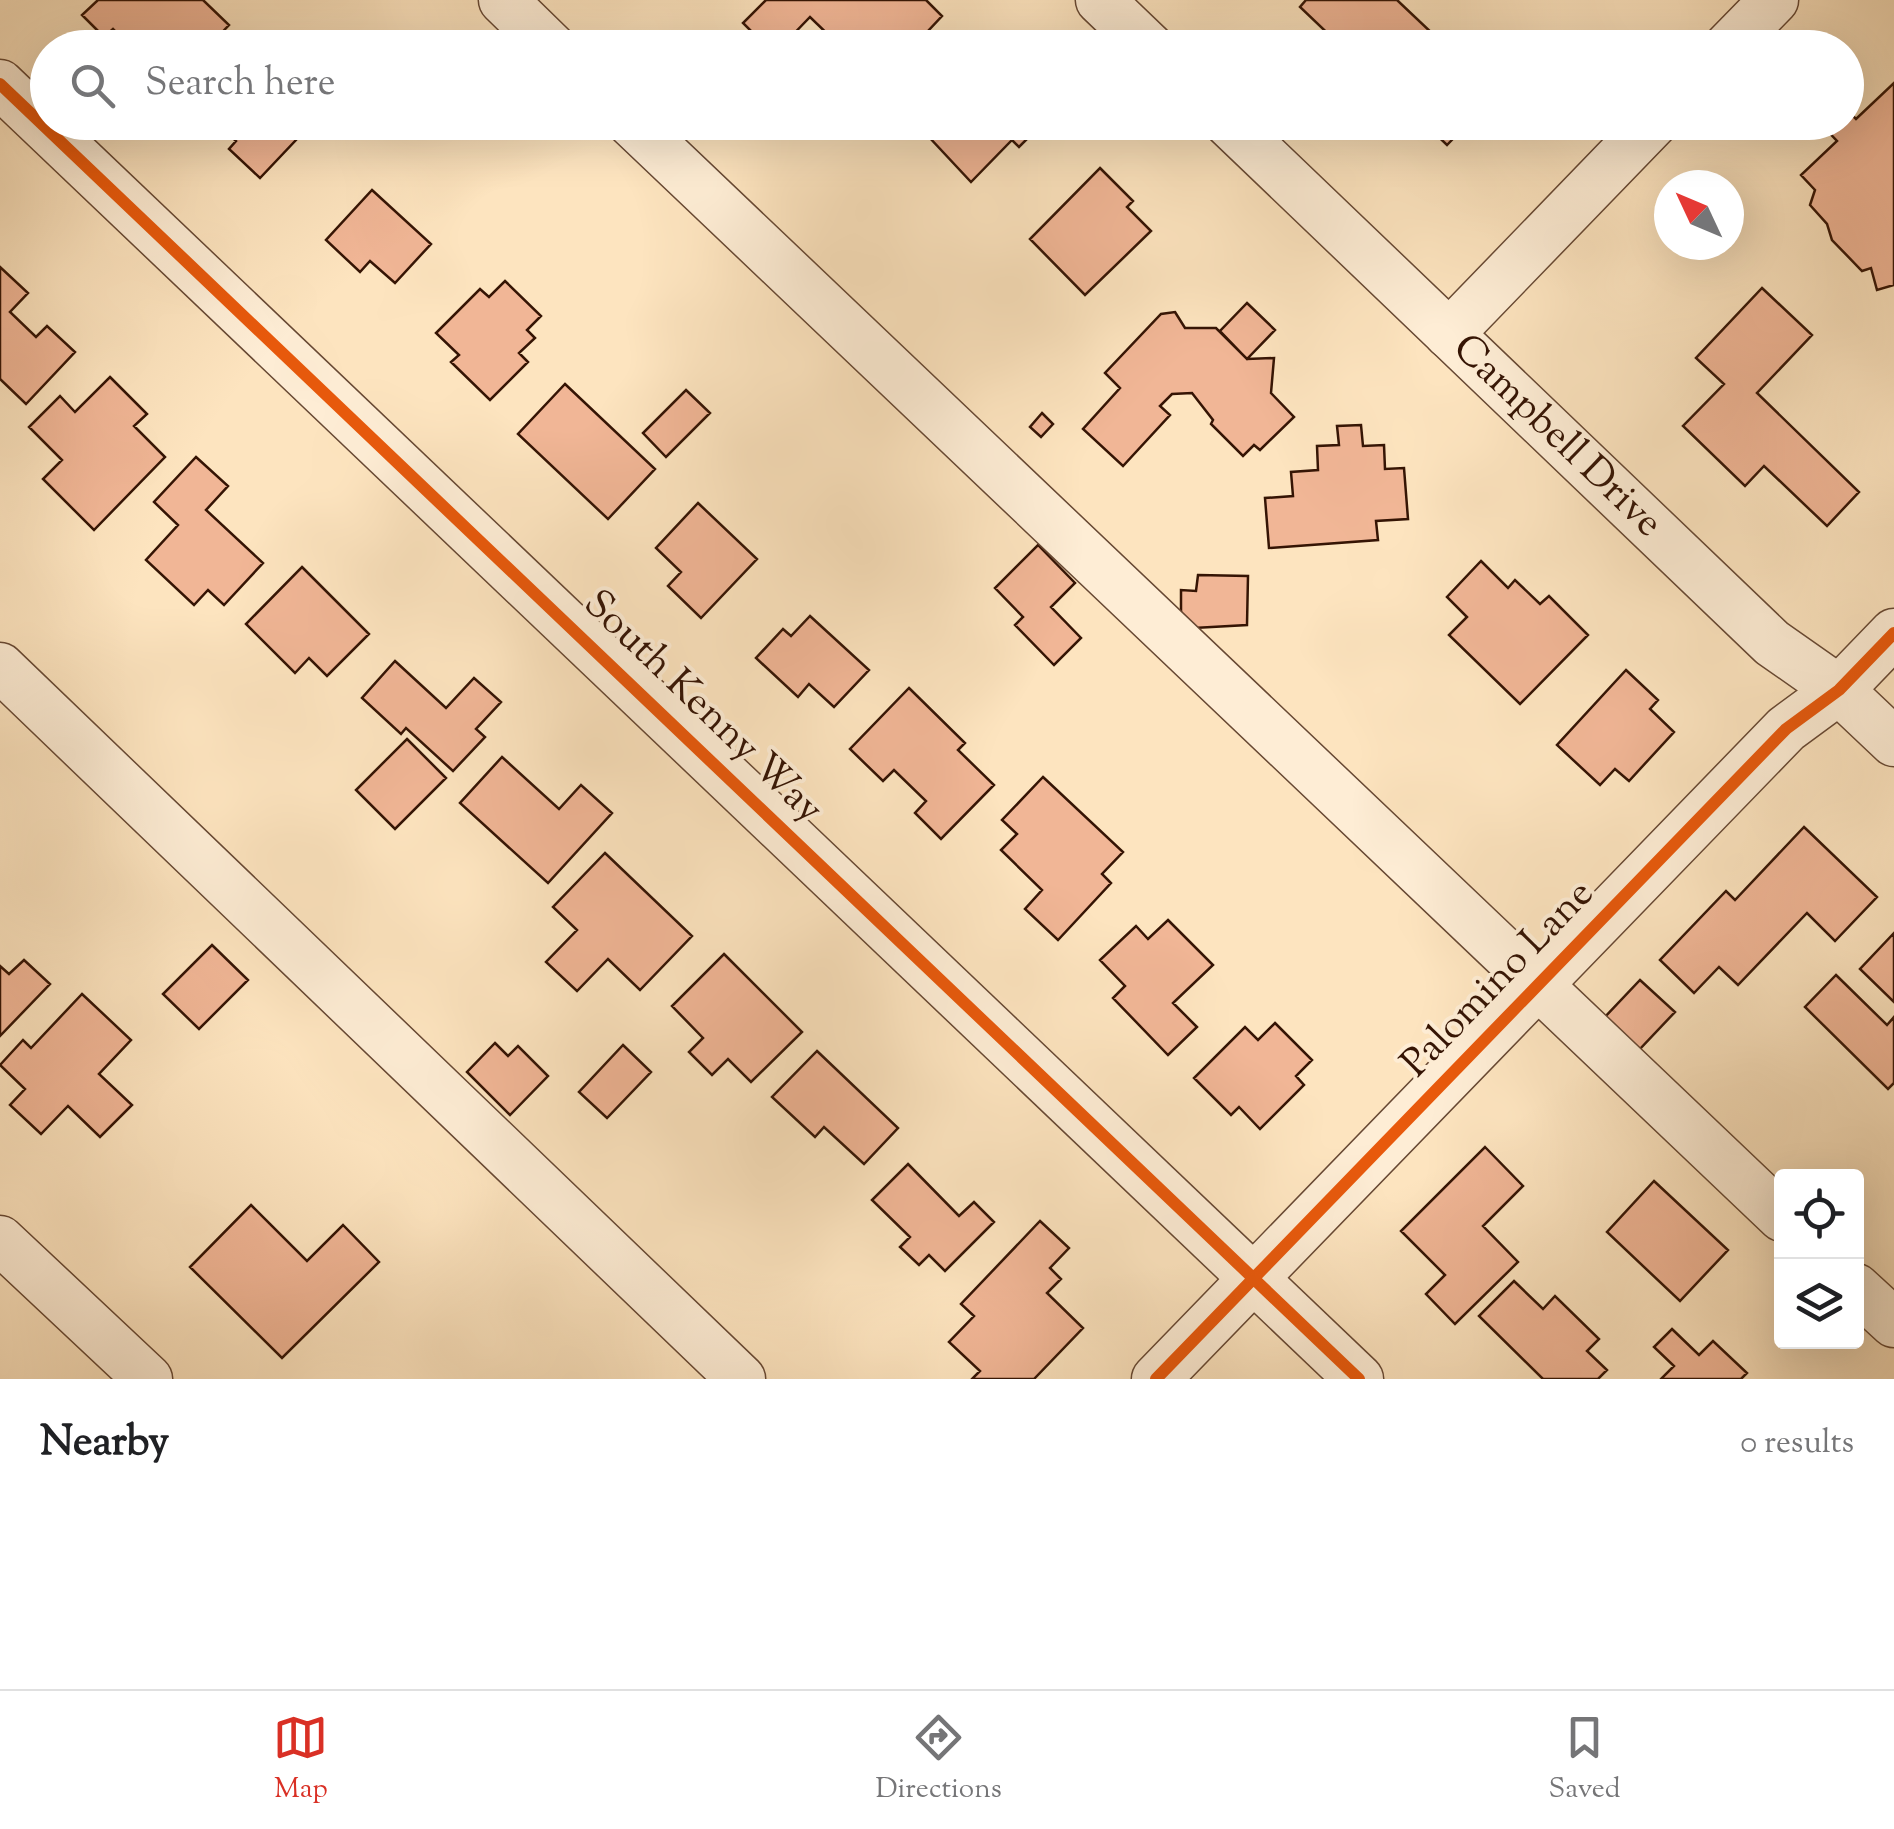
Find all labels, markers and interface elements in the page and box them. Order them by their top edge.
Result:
search box [30,30,1864,140]
icon: search [65,58,120,113]
text: Search here [145,58,336,112]
north arrow [1654,170,1744,260]
street label: Campbell Drive [1439,322,1675,551]
street label: South Kenny Way [569,578,835,838]
street label: Palomino Lane [1390,868,1608,1092]
map controls [1774,1169,1864,1349]
button: locate [1774,1169,1864,1259]
button: layers [1774,1259,1864,1349]
text: Nearby [40,1414,169,1474]
text: 0 results [1740,1421,1854,1467]
tab: Map [273,1710,328,1810]
tab: Directions [875,1710,1002,1810]
tab: Saved [1549,1710,1621,1810]

